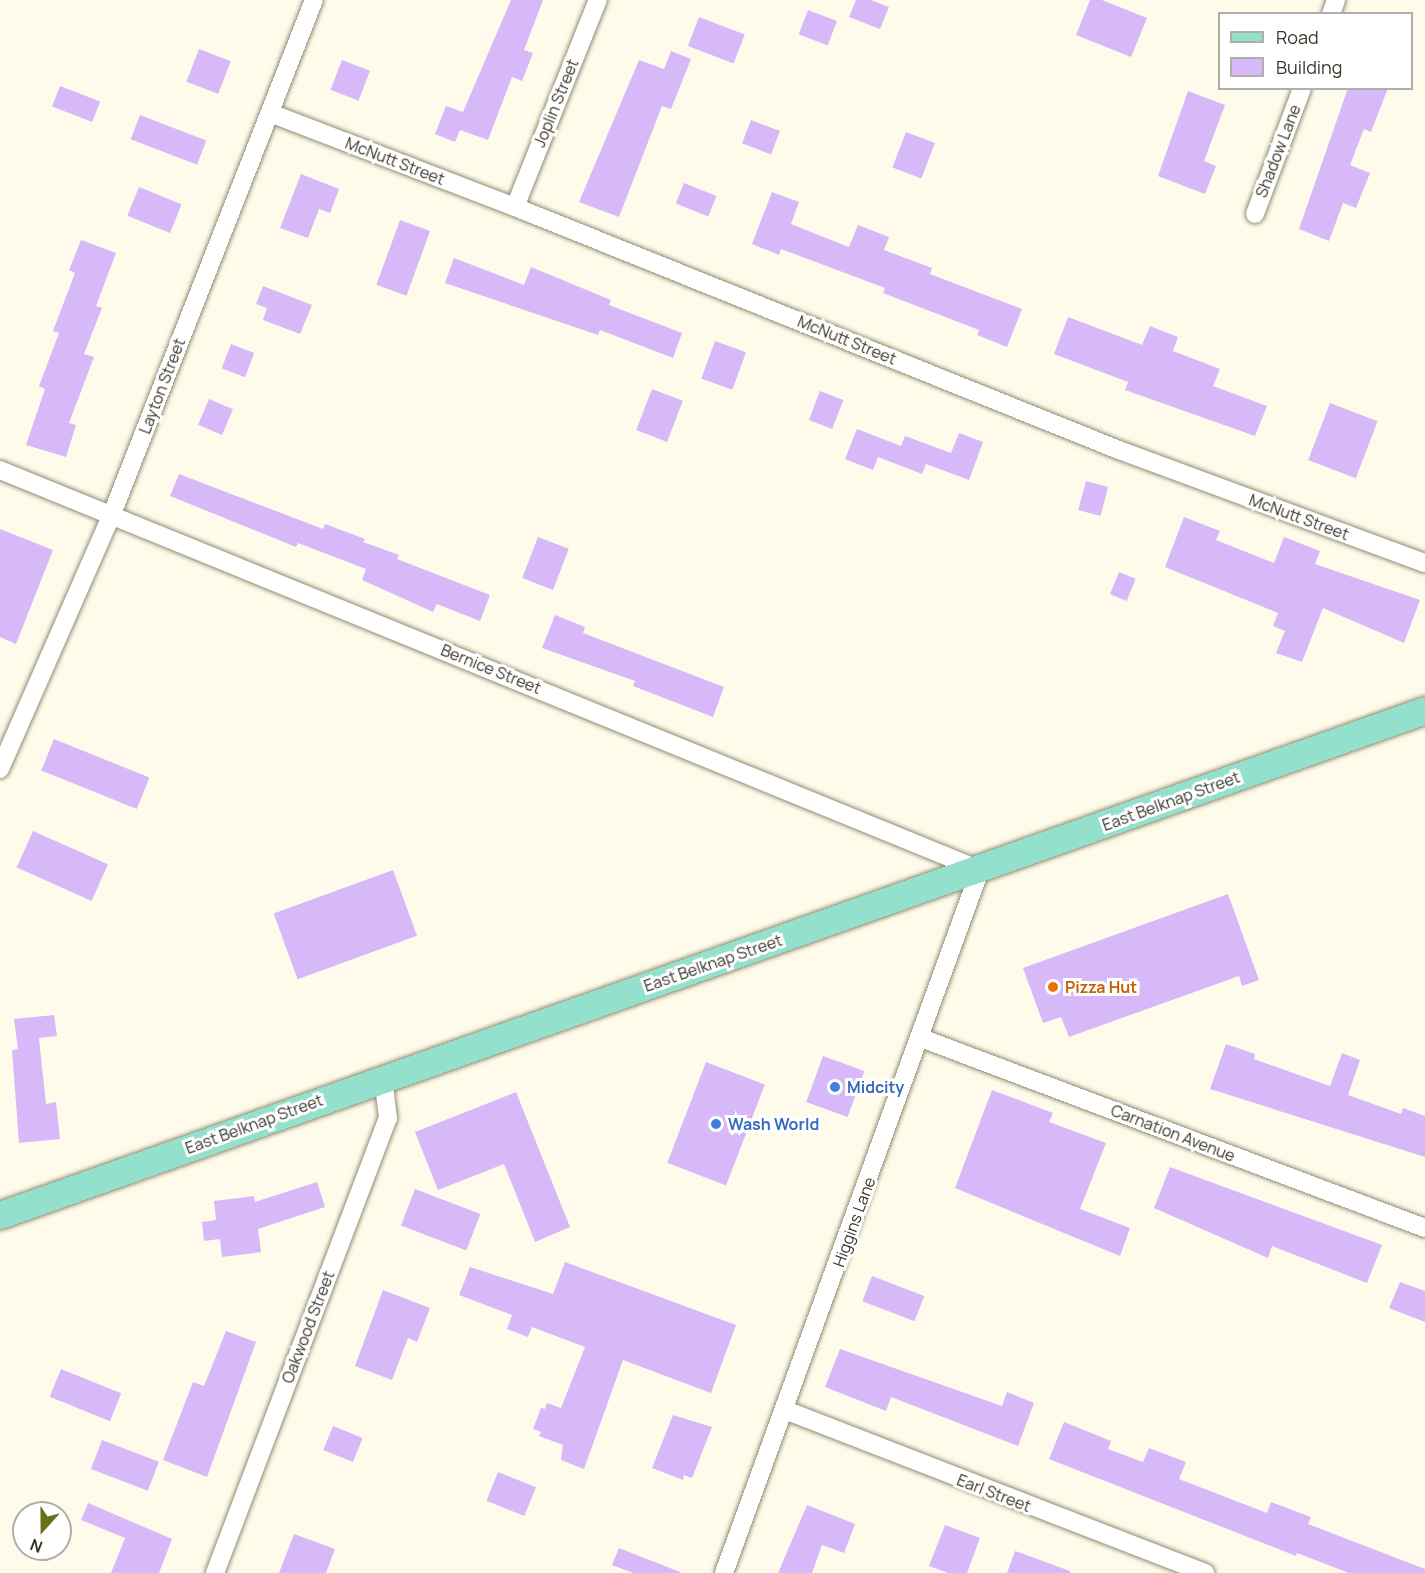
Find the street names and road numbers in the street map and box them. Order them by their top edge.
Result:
street label: Joplin Street [530,56,582,150]
street label: Shadow Lane [1251,102,1305,200]
street label: McNutt Street [343,133,447,189]
street label: McNutt Street [795,311,899,369]
street label: Layton Street [135,335,189,437]
street label: McNutt Street [1246,490,1352,544]
street label: Bernice Street [438,640,544,698]
street label: East Belknap Street [1100,767,1242,835]
street label: East Belknap Street [641,930,785,996]
street label: East Belknap Street [183,1090,325,1158]
street label: Carnation Avenue [1108,1100,1238,1166]
street label: Higgins Lane [829,1174,879,1270]
street label: Oakwood Street [278,1268,338,1386]
street label: Earl Street [954,1470,1034,1516]

